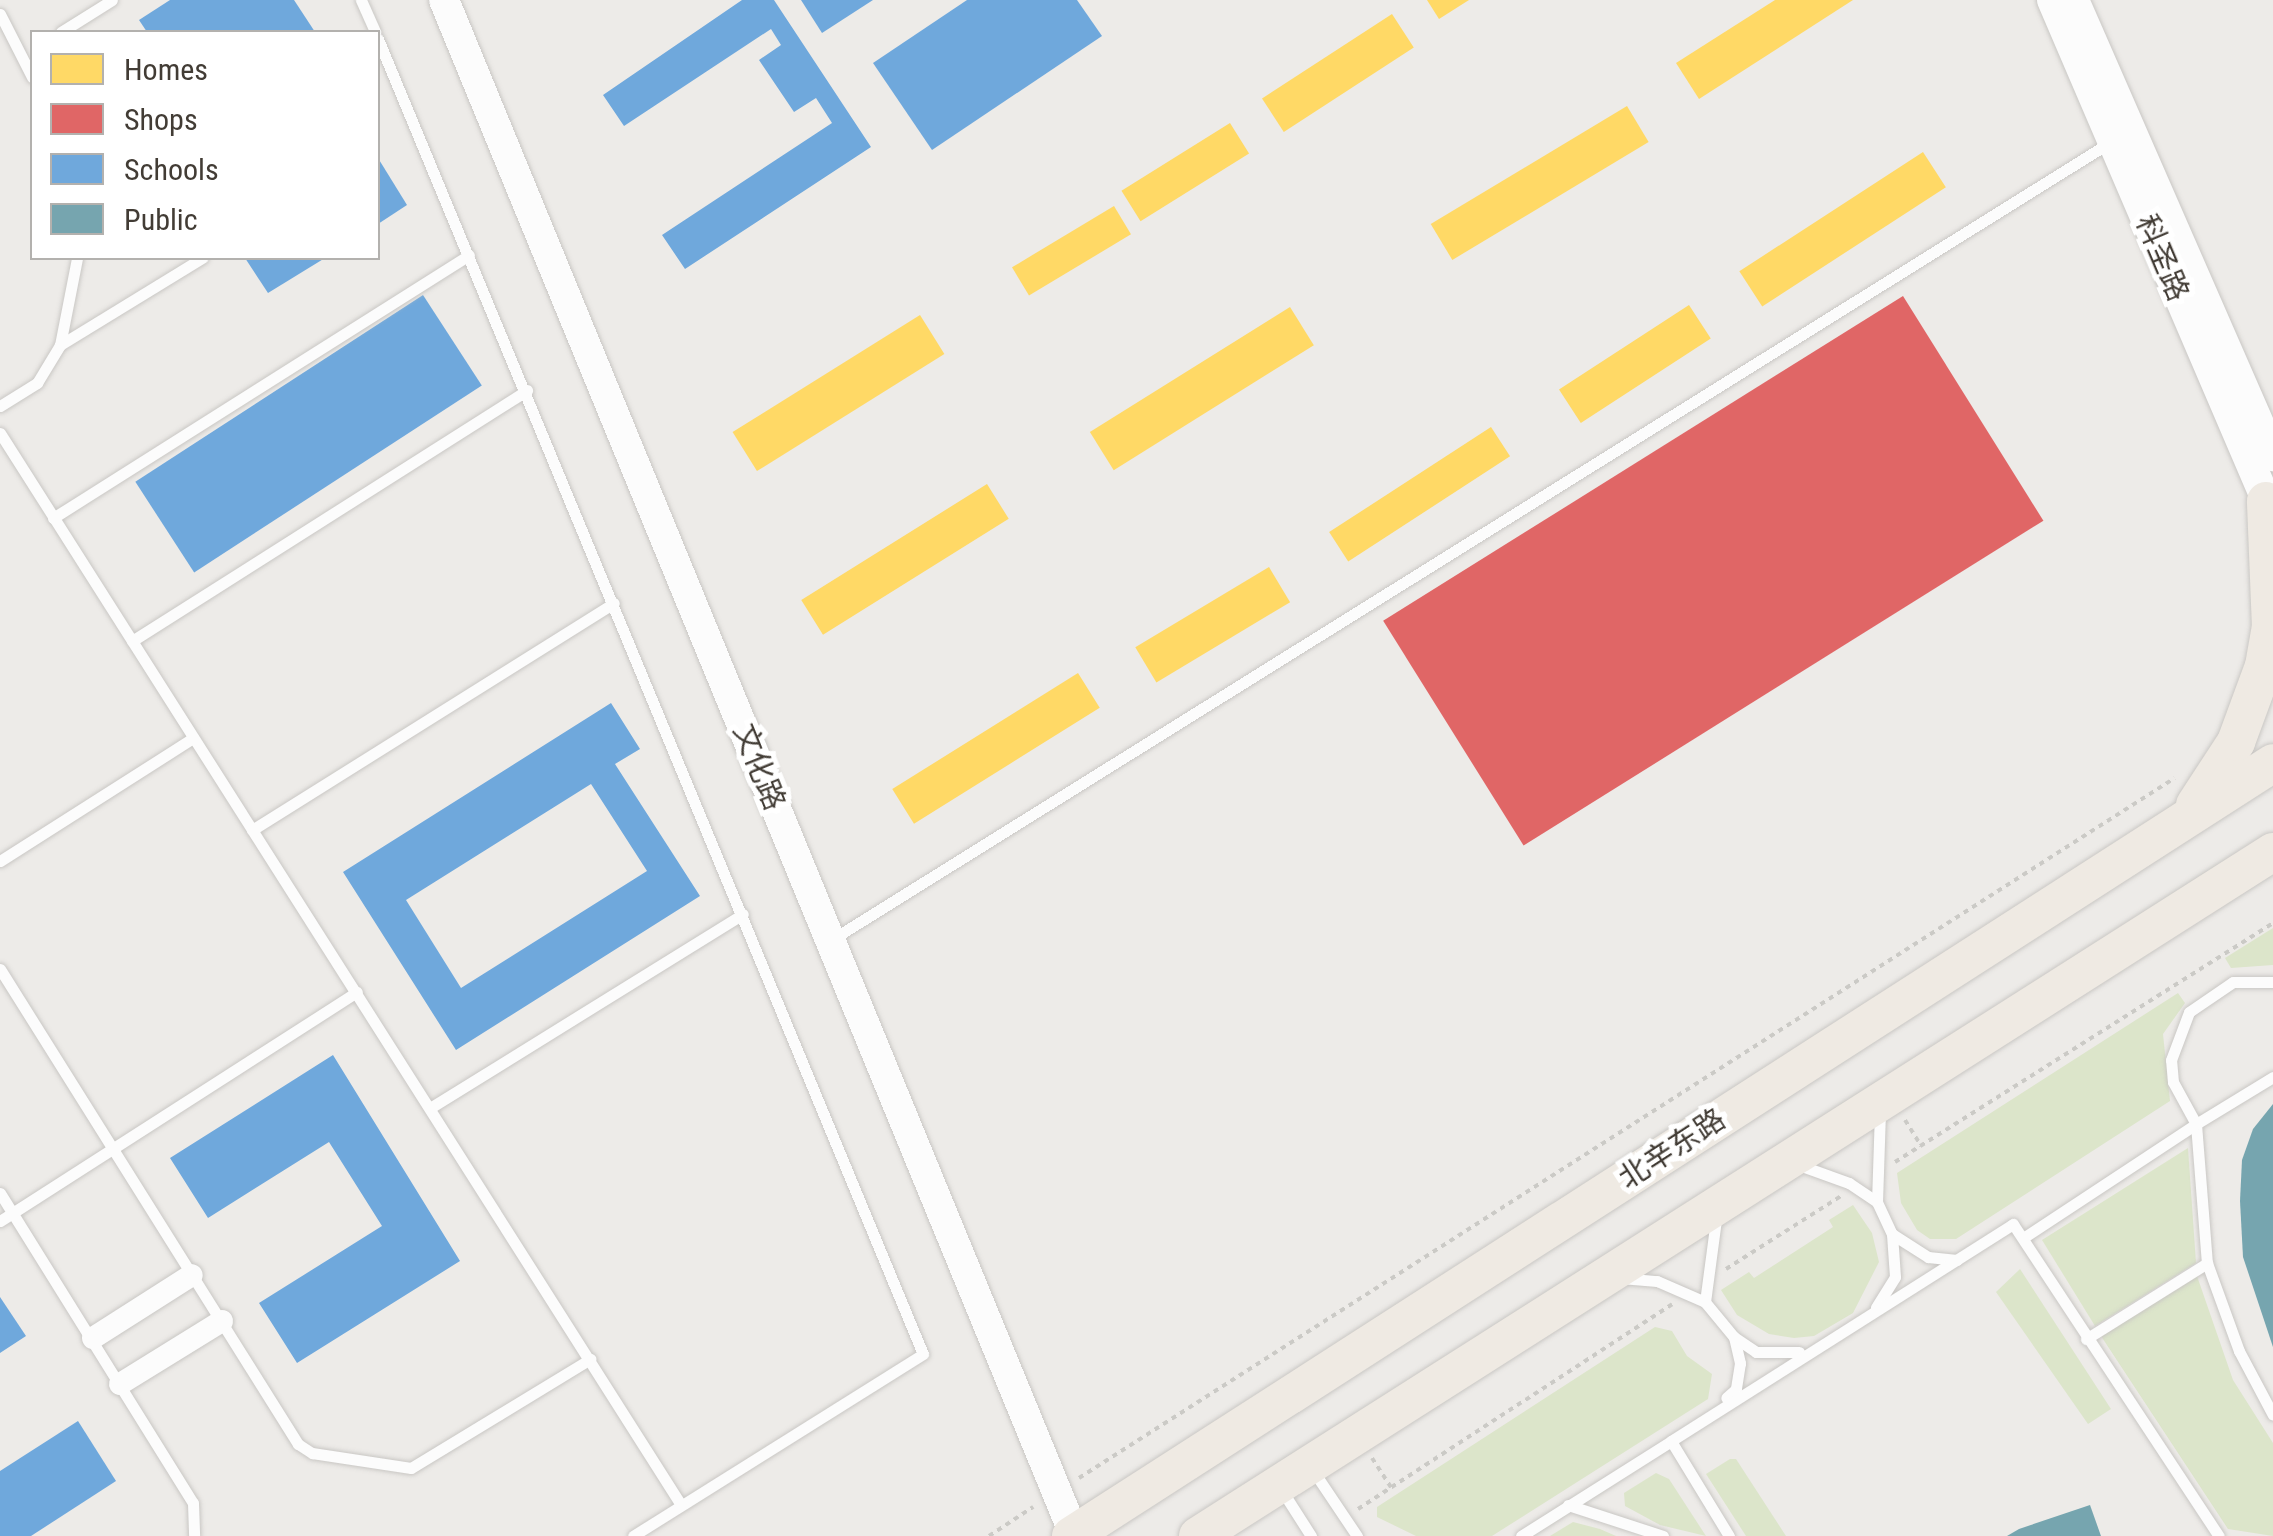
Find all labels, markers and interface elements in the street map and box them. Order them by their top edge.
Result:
legend [30,30,380,260]
text: Homes [124,52,208,87]
text: Shops [124,102,198,137]
text: Schools [124,152,219,187]
text: Public [124,202,198,237]
street label: 科圣路 [2128,210,2196,306]
street label: 文化路 [725,719,793,815]
street label: 北辛东路 [1612,1101,1732,1197]

